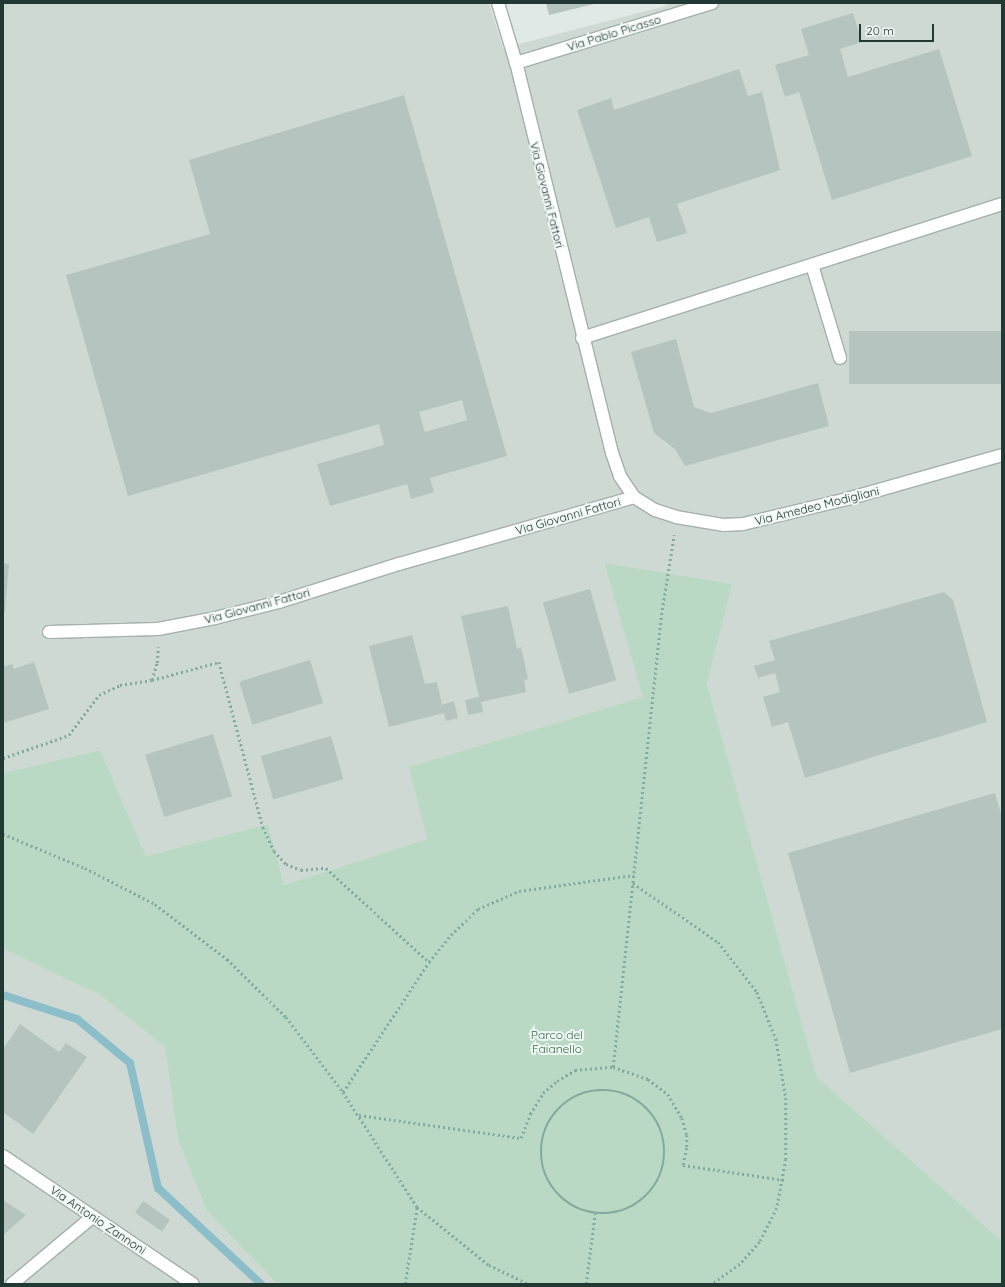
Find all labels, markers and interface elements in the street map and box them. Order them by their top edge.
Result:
street label: Via Pablo Picasso [565,12,663,54]
scale bar [861,16,936,42]
text: 20 m [866,23,894,38]
street label: Via Giovanni Fattori [527,140,567,250]
street label: Via Amedeo Modigliani [753,484,881,528]
street label: Via Giovanni Fattori [514,494,622,538]
street label: Via Giovanni Fattori [203,585,311,627]
park label: Parco del Faianello [531,1028,583,1056]
street label: Via Antonio Zannoni [47,1183,149,1257]

